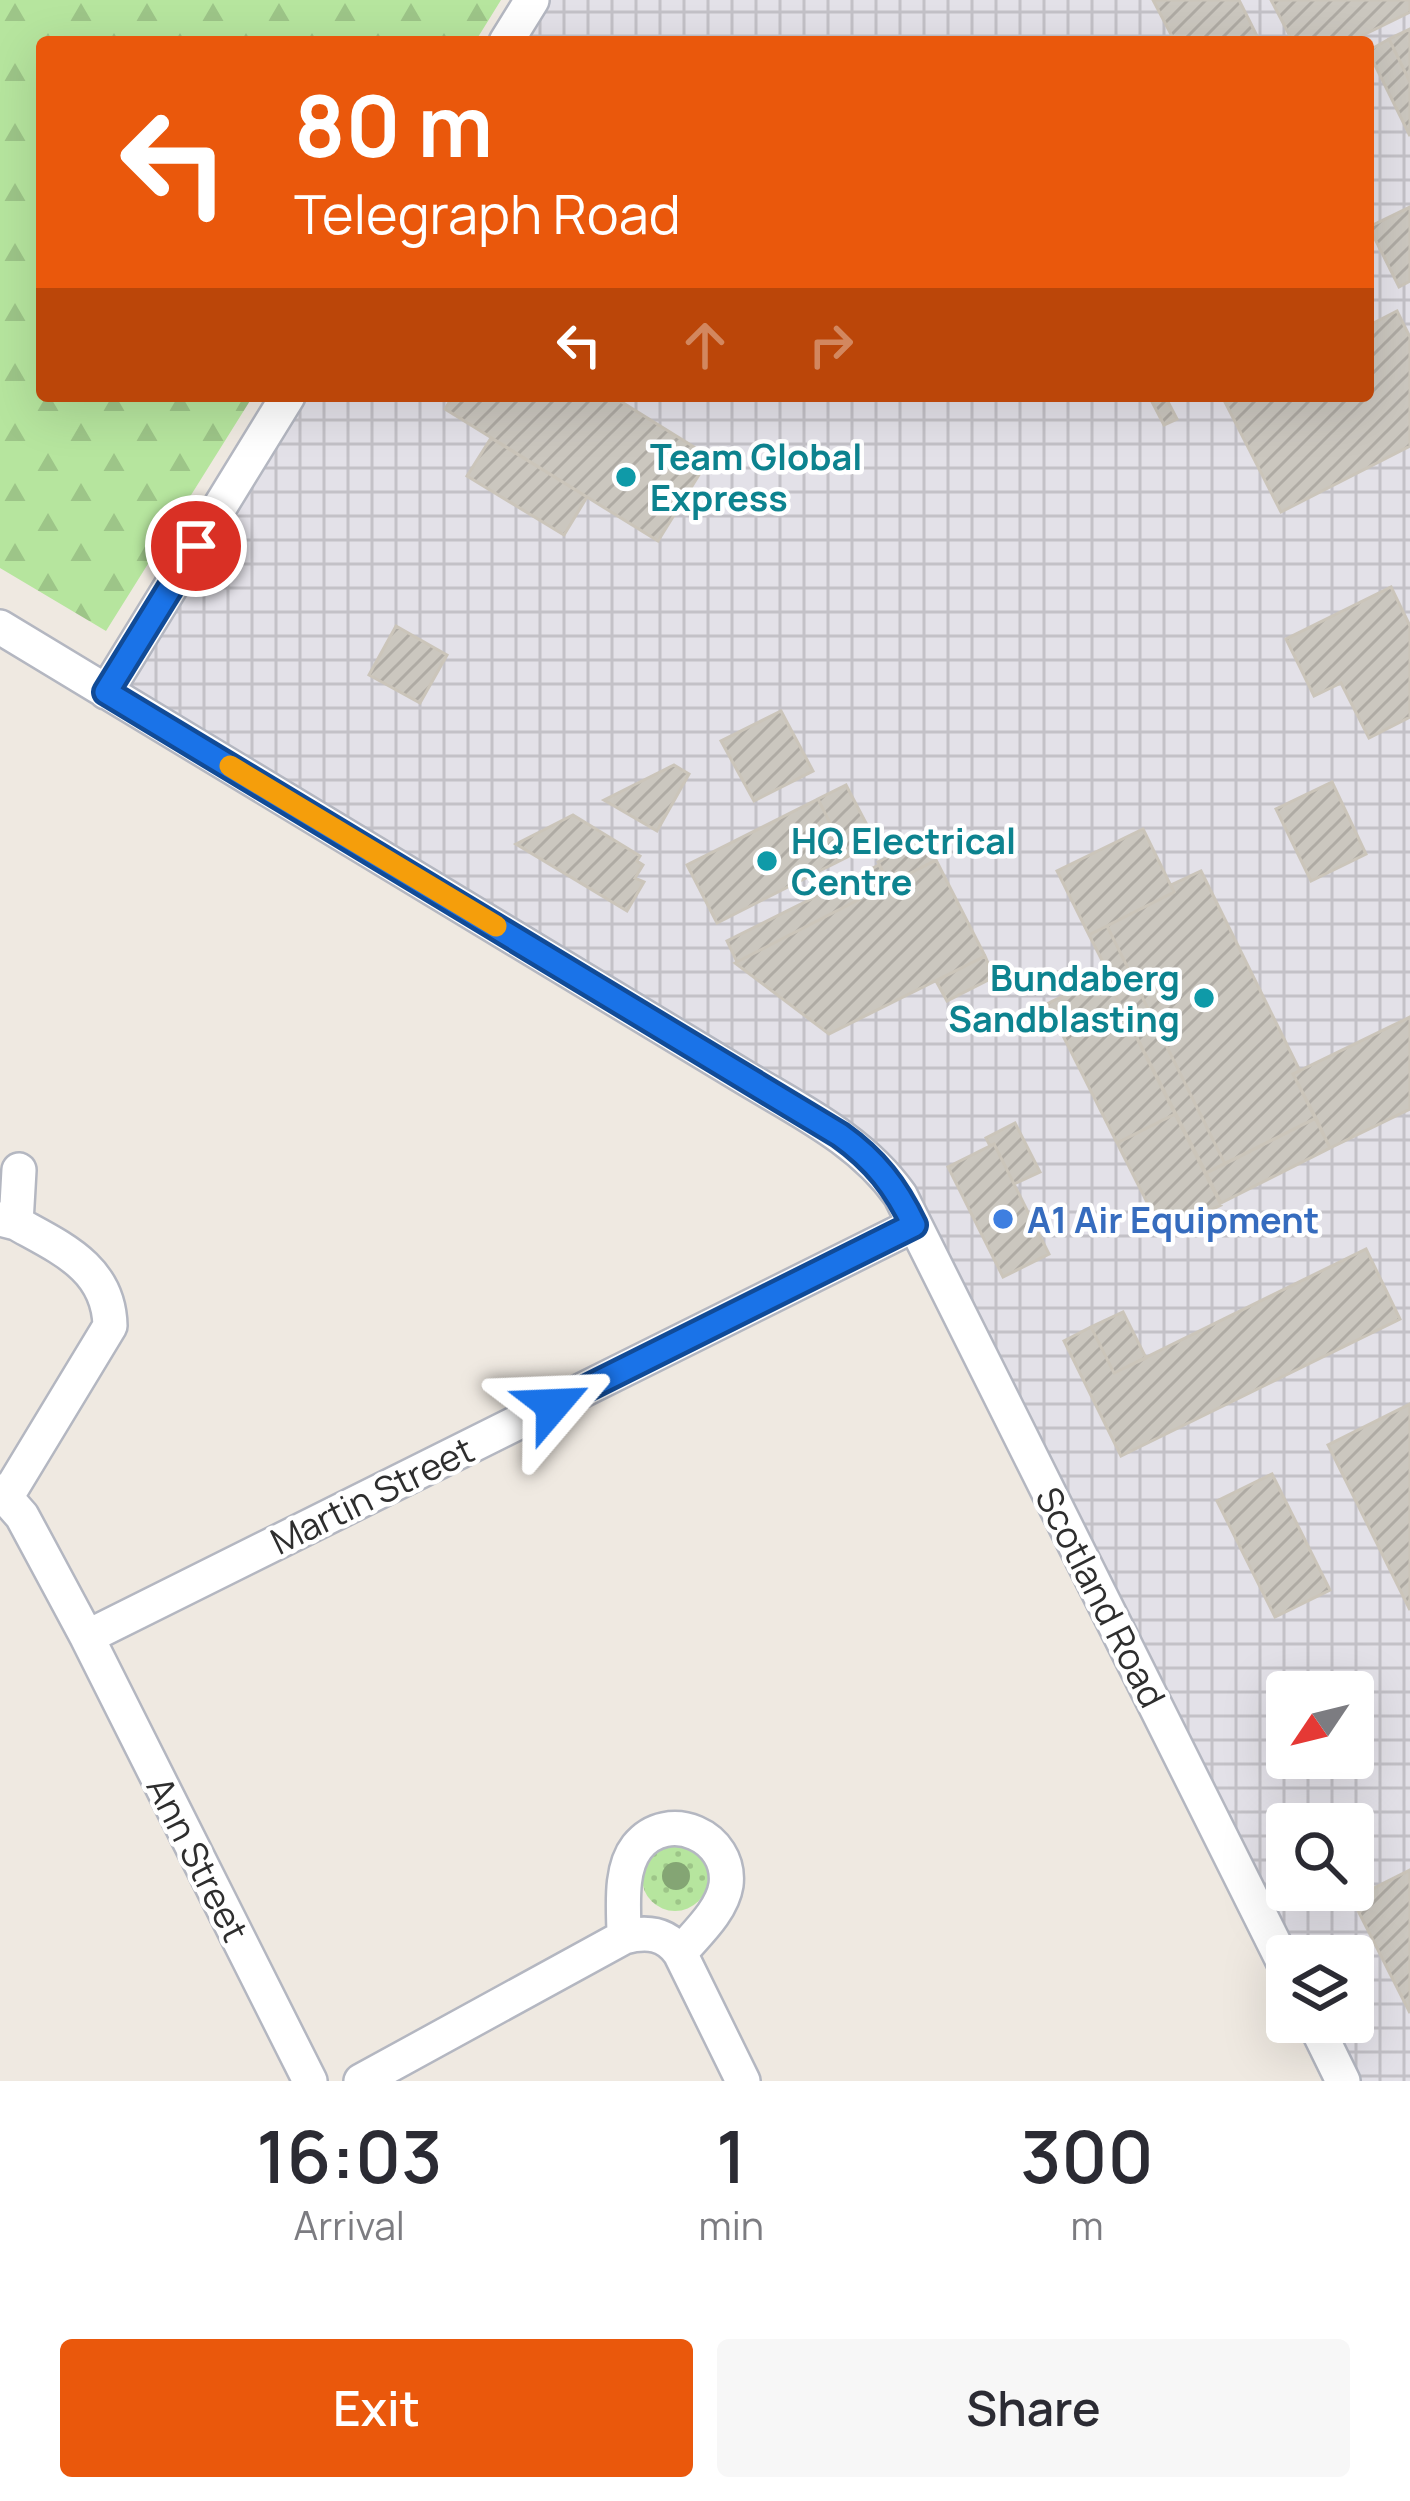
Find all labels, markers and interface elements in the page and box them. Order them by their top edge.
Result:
text: 80 m [294,67,493,182]
icon: left [96,84,252,240]
text: Telegraph Road [294,176,681,250]
icon: left [546,312,612,378]
icon: ahead [672,312,738,378]
icon: right [798,312,864,378]
place label: Team Global Express [650,432,862,522]
marker: Team Global Express [613,464,639,490]
pin [145,495,247,597]
icon: arrive [163,513,229,579]
place label: HQ Electrical Centre [791,816,1016,906]
marker: HQ Electrical Centre [754,848,780,874]
place label: Bundaberg Sandblasting [948,953,1180,1043]
marker: Bundaberg Sandblasting [1191,985,1217,1011]
place label: A1 Air Equipment [1027,1195,1319,1244]
marker: A1 Air Equipment [990,1206,1016,1232]
position arrow [490,1342,616,1468]
street label: Martin Street [262,1425,482,1565]
street label: Scotland Road [1025,1479,1177,1715]
north arrow [1266,1671,1374,1779]
map controls [1266,1671,1374,2043]
street label: Ann Street [136,1768,260,1950]
button: search [1266,1803,1374,1911]
button: layers [1266,1935,1374,2043]
text: 16:03 [256,2106,442,2205]
text: 1 [716,2106,746,2205]
text: 300 [1020,2106,1154,2205]
text: Arrival [294,2198,405,2252]
text: min [699,2198,764,2252]
text: m [1070,2198,1103,2252]
button: Exit [60,2339,693,2477]
button: Share [717,2339,1350,2477]

